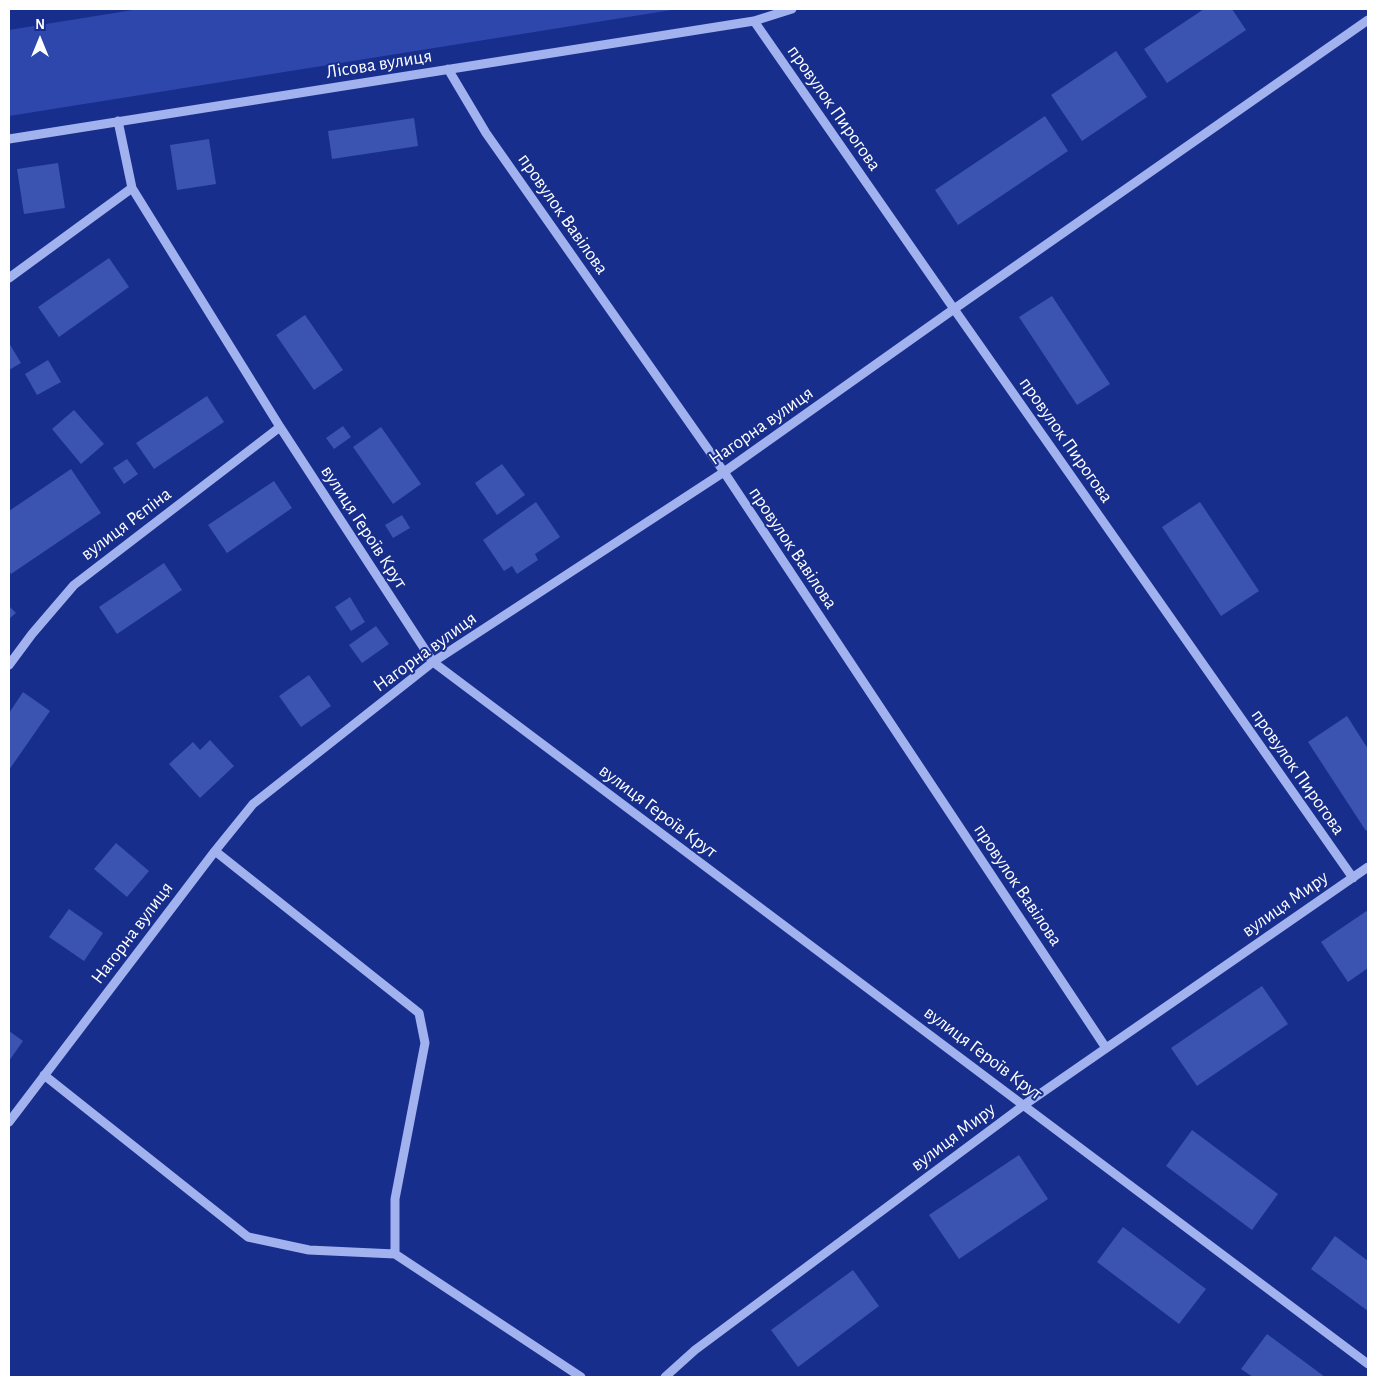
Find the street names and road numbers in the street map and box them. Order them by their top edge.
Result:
street label: провулок Пирогова [782,41,886,175]
street label: Лісова вулиця [324,44,434,84]
street label: провулок Вавілова [513,149,613,279]
street label: провулок Пирогова [1014,373,1118,507]
street label: Нагорна вулиця [704,382,818,470]
street label: вулиця Героїв Крут [316,461,412,593]
street label: провулок Вавілова [744,482,842,614]
street label: вулиця Рєпіна [76,483,176,565]
street label: Нагорна вулиця [369,607,481,697]
street label: провулок Пирогова [1246,705,1350,839]
street label: вулиця Героїв Крут [594,759,722,863]
street label: провулок Вавілова [969,819,1067,951]
street label: вулиця Миру [1237,866,1333,942]
street label: Нагорна вулиця [86,877,178,989]
street label: вулиця Героїв Крут [919,1001,1047,1105]
street label: вулиця Миру [906,1098,1000,1176]

